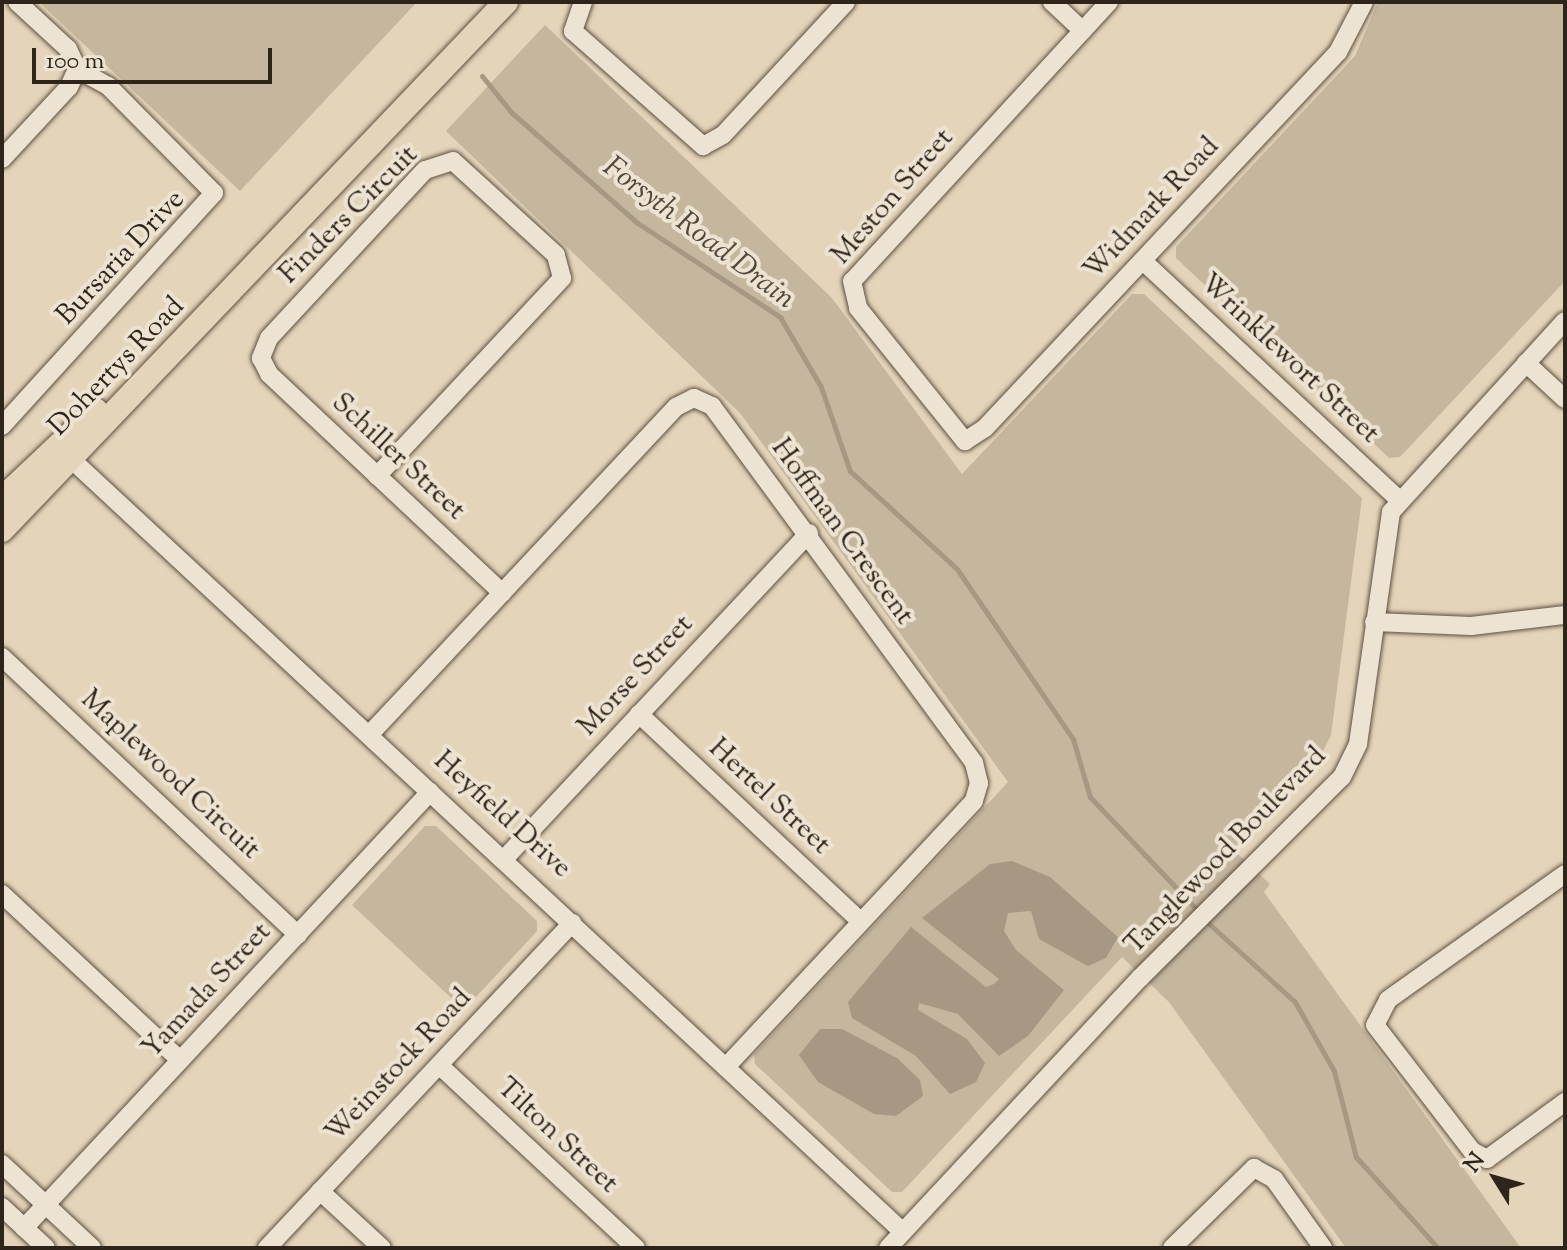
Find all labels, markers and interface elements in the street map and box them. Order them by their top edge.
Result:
scale bar [36,32,276,82]
text: 100 m [46,45,104,79]
street label: Meston Street [825,122,961,272]
street label: Widmark Road [1077,131,1227,287]
street label: Finders Circuit [273,139,425,291]
water label: Forsyth Road Drain [595,150,801,318]
street label: Bursaria Drive [50,183,192,333]
street label: Wrinklewort Street [1192,267,1386,451]
street label: Dohertys Road [42,290,192,444]
street label: Schiller Street [324,386,472,528]
street label: Hoffman Crescent [763,433,921,631]
street label: Morse Street [571,608,701,744]
street label: Maplewood Circuit [73,683,267,867]
street label: Hertel Street [701,732,837,862]
street label: Tanglewood Boulevard [1118,740,1334,962]
street label: Heyfield Drive [426,744,578,886]
street label: Yamada Street [136,916,278,1066]
street label: Weinstock Road [319,982,479,1150]
street label: Tilton Street [489,1071,625,1201]
north arrow [1455,1138,1535,1218]
text: N [1458,1147,1494,1180]

